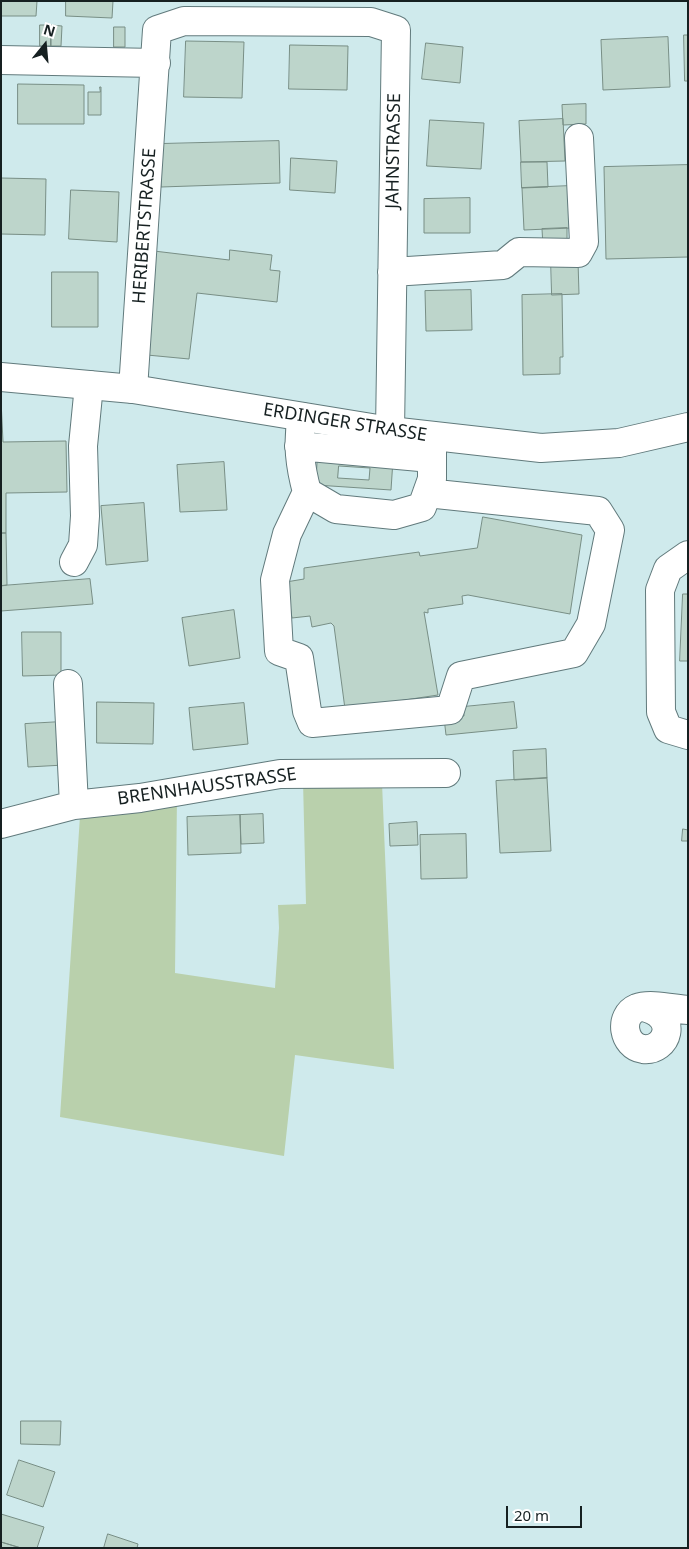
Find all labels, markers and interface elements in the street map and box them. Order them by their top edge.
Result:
text: N [41,19,58,41]
north arrow [20,20,70,70]
street label: JAHNSTRASSE [382,93,406,209]
street label: HERIBERTSTRASSE [129,147,161,305]
street label: ERDINGER STRASSE [262,399,428,447]
street label: BRENNHAUSSTRASSE [116,764,298,810]
scale bar [509,1496,585,1528]
text: 20 m [514,1505,549,1525]

